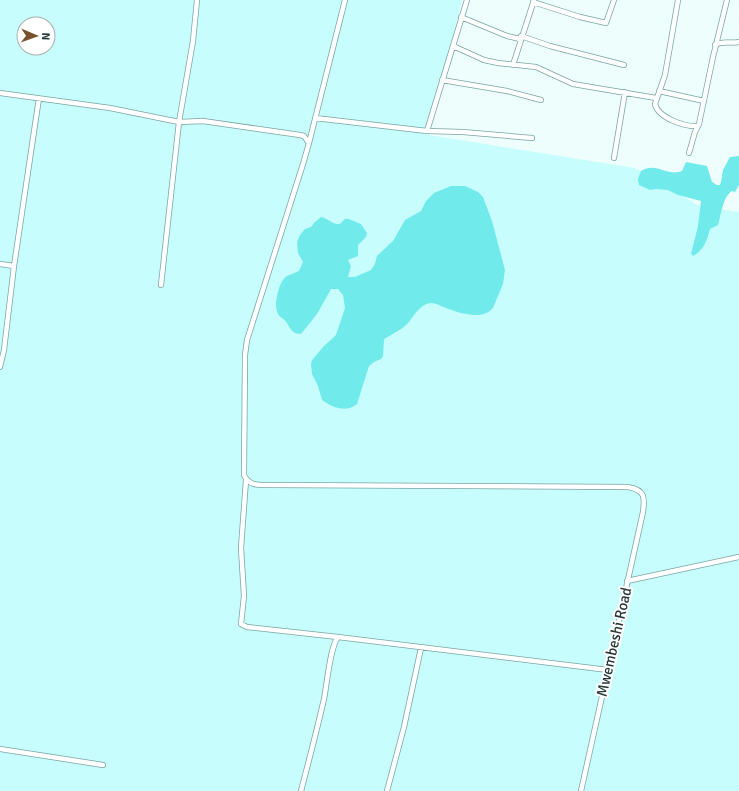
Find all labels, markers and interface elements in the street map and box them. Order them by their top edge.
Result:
north arrow [16,16,56,56]
text: N [39,32,52,40]
street label: Mwembeshi Road [593,585,635,699]

